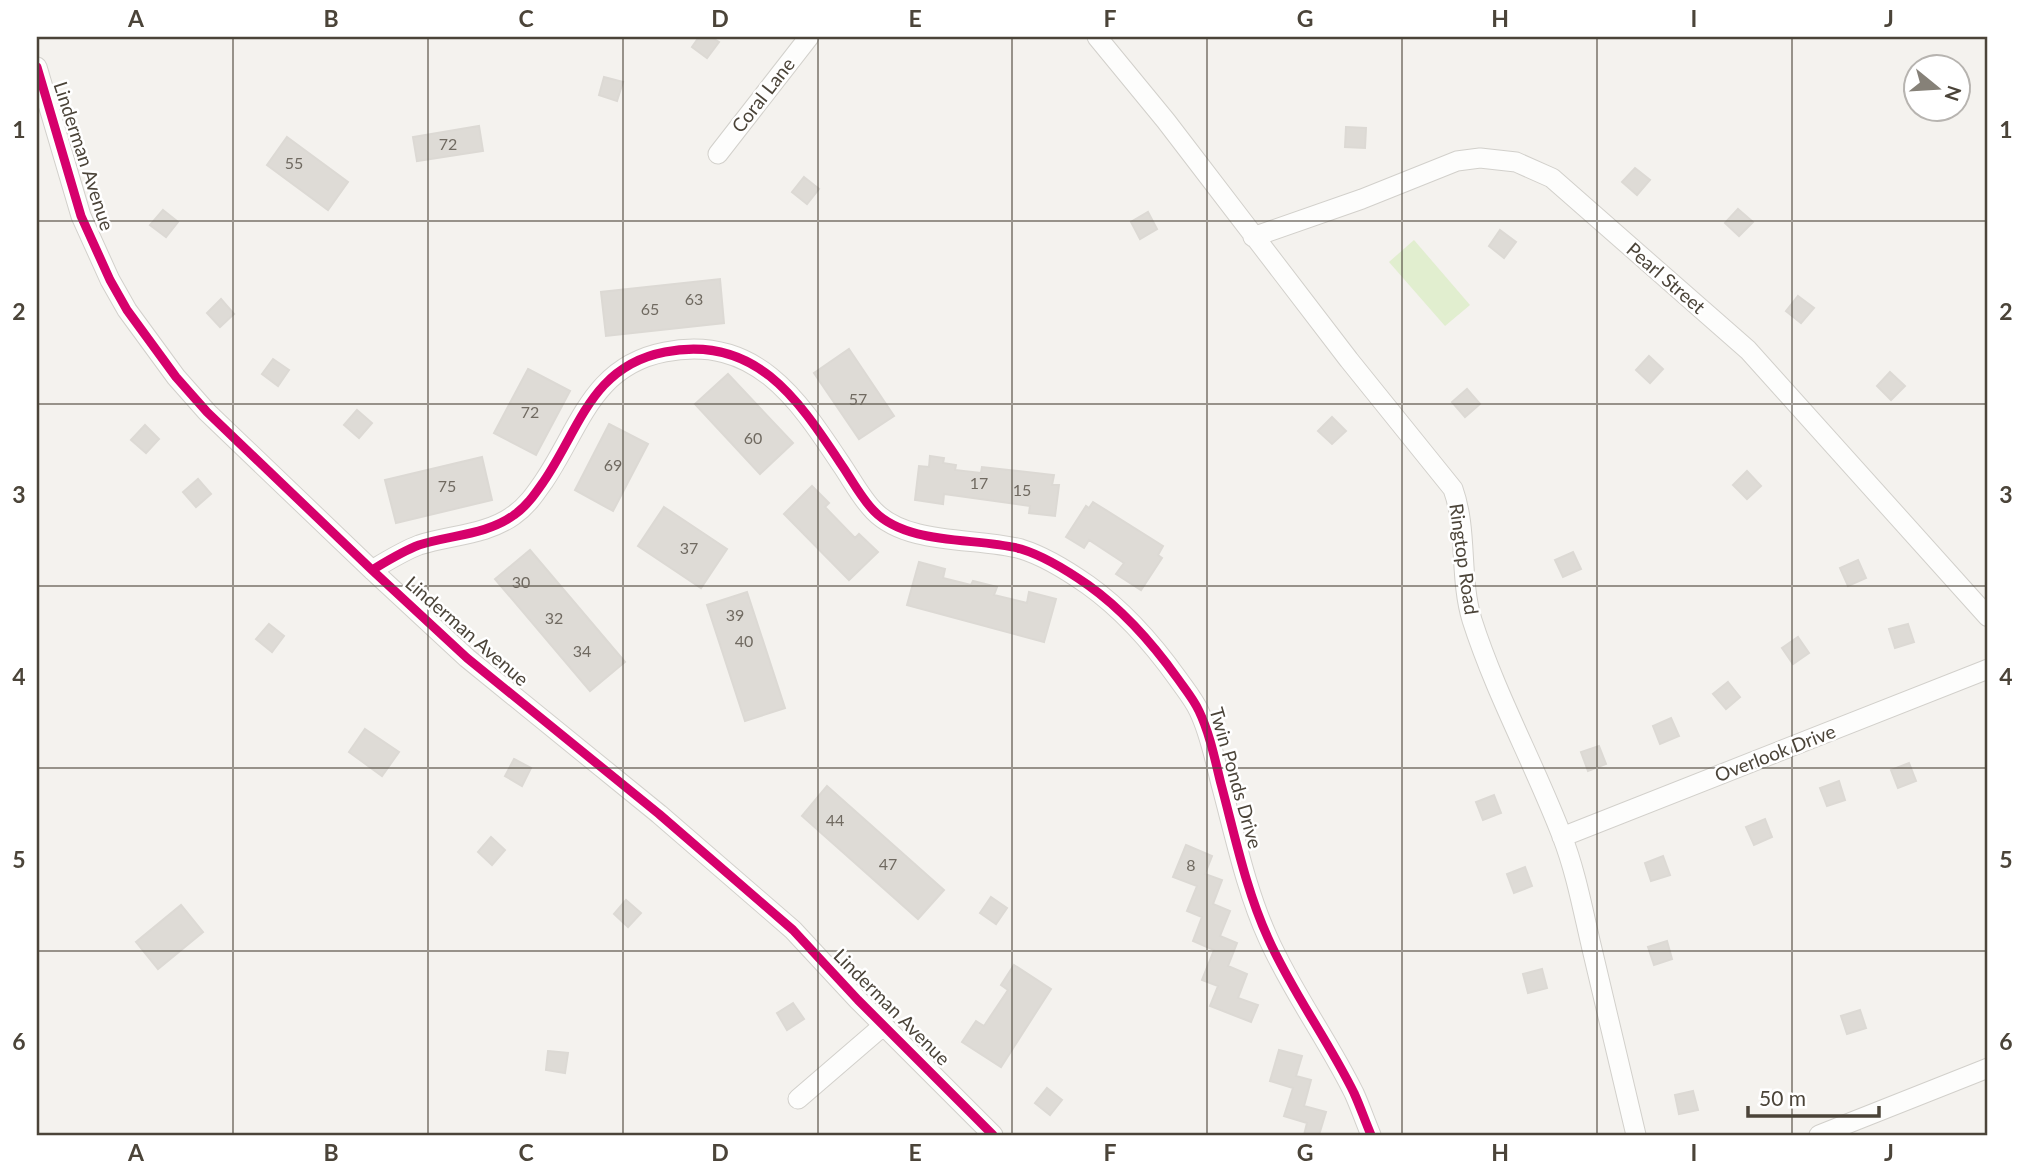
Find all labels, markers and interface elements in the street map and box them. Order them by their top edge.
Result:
text: A [127,4,145,32]
text: B [323,4,339,32]
text: C [518,4,534,32]
text: D [711,4,729,32]
text: E [908,4,922,32]
text: F [1103,4,1117,32]
text: G [1297,4,1313,32]
text: H [1491,4,1509,32]
text: I [1691,4,1697,32]
text: J [1884,4,1894,32]
north arrow [1902,52,1972,122]
street label: Coral Lane [726,53,799,137]
street label: Linderman Avenue [50,78,119,233]
text: N [1940,83,1967,104]
text: 1 [12,115,26,143]
text: 1 [1999,115,2013,143]
house number: 72 [439,134,457,153]
house number: 55 [285,153,303,172]
street label: Pearl Street [1622,237,1710,318]
house number: 63 [685,289,703,308]
text: 2 [12,297,26,325]
text: 2 [1999,297,2013,325]
house number: 65 [641,299,659,318]
house number: 57 [849,389,867,408]
house number: 72 [521,402,539,421]
house number: 60 [744,428,762,447]
house number: 69 [604,455,622,474]
house number: 17 [970,473,988,492]
house number: 75 [438,476,456,495]
text: 3 [12,480,26,508]
house number: 15 [1013,480,1031,499]
text: 3 [1999,480,2013,508]
street label: Ringtop Road [1445,502,1484,616]
house number: 37 [680,538,698,557]
street label: Linderman Avenue [401,571,533,690]
house number: 30 [512,572,530,591]
house number: 39 [726,605,744,624]
house number: 32 [545,608,563,627]
house number: 40 [735,631,753,650]
house number: 34 [573,641,591,660]
text: 4 [12,662,26,690]
text: 4 [1999,662,2013,690]
street label: Twin Ponds Drive [1205,705,1268,851]
street label: Overlook Drive [1711,719,1838,786]
house number: 44 [826,810,844,829]
text: 5 [12,845,26,873]
text: 5 [1999,845,2013,873]
house number: 47 [879,854,897,873]
house number: 8 [1186,855,1196,874]
street label: Linderman Avenue [829,944,955,1070]
text: 6 [12,1027,26,1055]
text: 6 [1999,1027,2013,1055]
scale bar [1748,1074,1880,1118]
text: 50 m [1759,1085,1806,1110]
text: A [127,1138,145,1166]
text: B [323,1138,339,1166]
text: C [518,1138,534,1166]
text: D [711,1138,729,1166]
text: E [908,1138,922,1166]
text: F [1103,1138,1117,1166]
text: G [1297,1138,1313,1166]
text: H [1491,1138,1509,1166]
text: I [1691,1138,1697,1166]
text: J [1884,1138,1894,1166]

